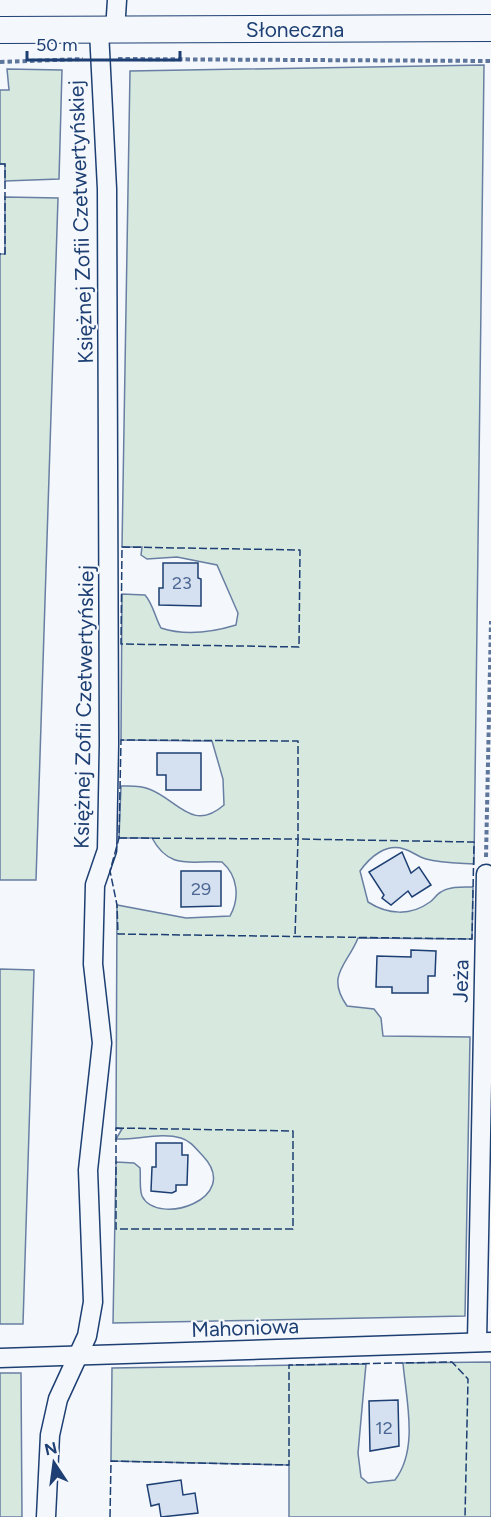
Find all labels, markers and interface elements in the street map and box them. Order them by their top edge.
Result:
street label: Słoneczna [246,17,344,42]
scale bar [27,24,180,62]
text: 50 m [36,34,78,56]
street label: Księżnej Zofii Czetwertyńskiej [63,80,98,364]
street label: Księżnej Zofii Czetwertyńskiej [69,565,98,849]
house number: 23 [172,572,192,594]
house number: 29 [191,878,211,900]
street label: Jeża [448,959,473,1003]
street label: Mahoniowa [191,1313,299,1342]
house number: 12 [375,1417,393,1439]
north arrow [24,1433,84,1493]
text: N [43,1438,59,1460]

